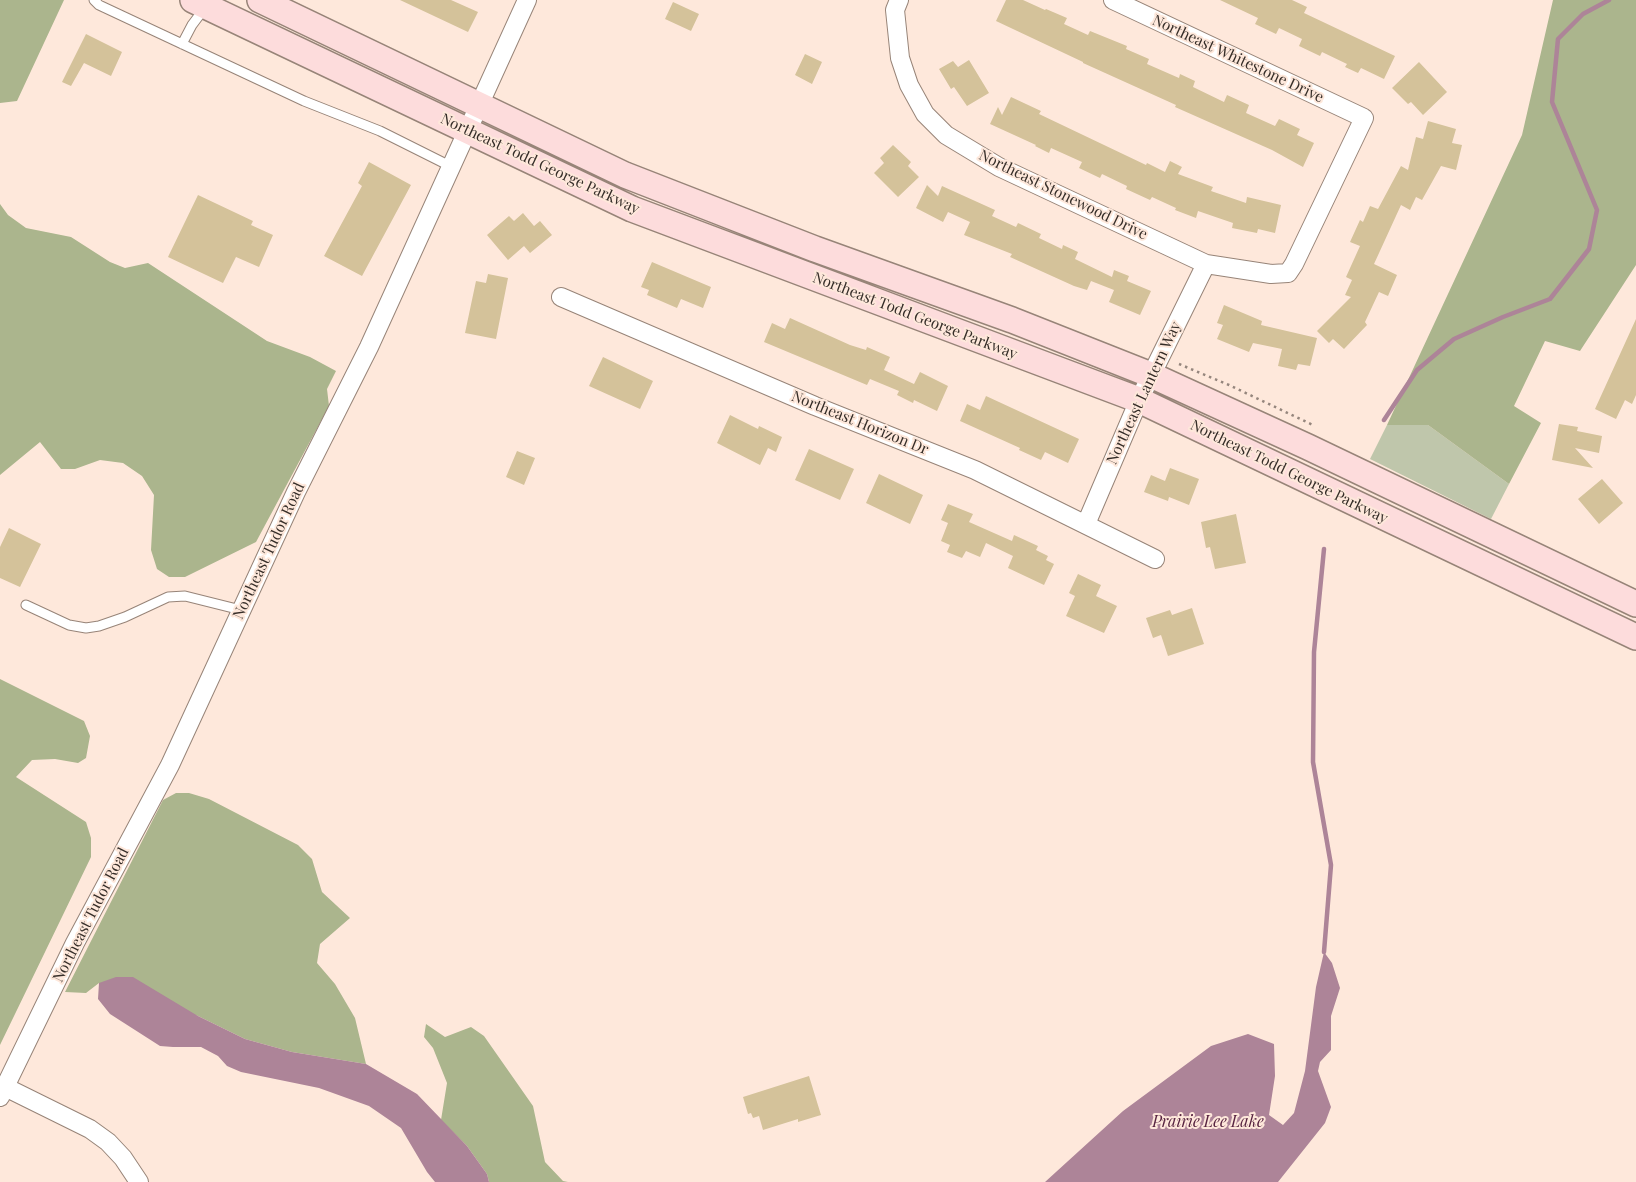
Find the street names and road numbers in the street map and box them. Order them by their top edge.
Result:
street label: Northeast Whitestone Drive [1149,11,1327,107]
street label: Northeast Todd George Parkway [438,110,642,218]
street label: Northeast Stonewood Drive [976,146,1150,244]
street label: Northeast Todd George Parkway [810,269,1020,363]
street label: Northeast Lantern Way [1103,319,1185,467]
street label: Northeast Horizon Dr [789,387,931,459]
street label: Northeast Todd George Parkway [1187,416,1391,528]
street label: Northeast Tudor Road [229,480,309,622]
street label: Northeast Tudor Road [49,845,133,985]

